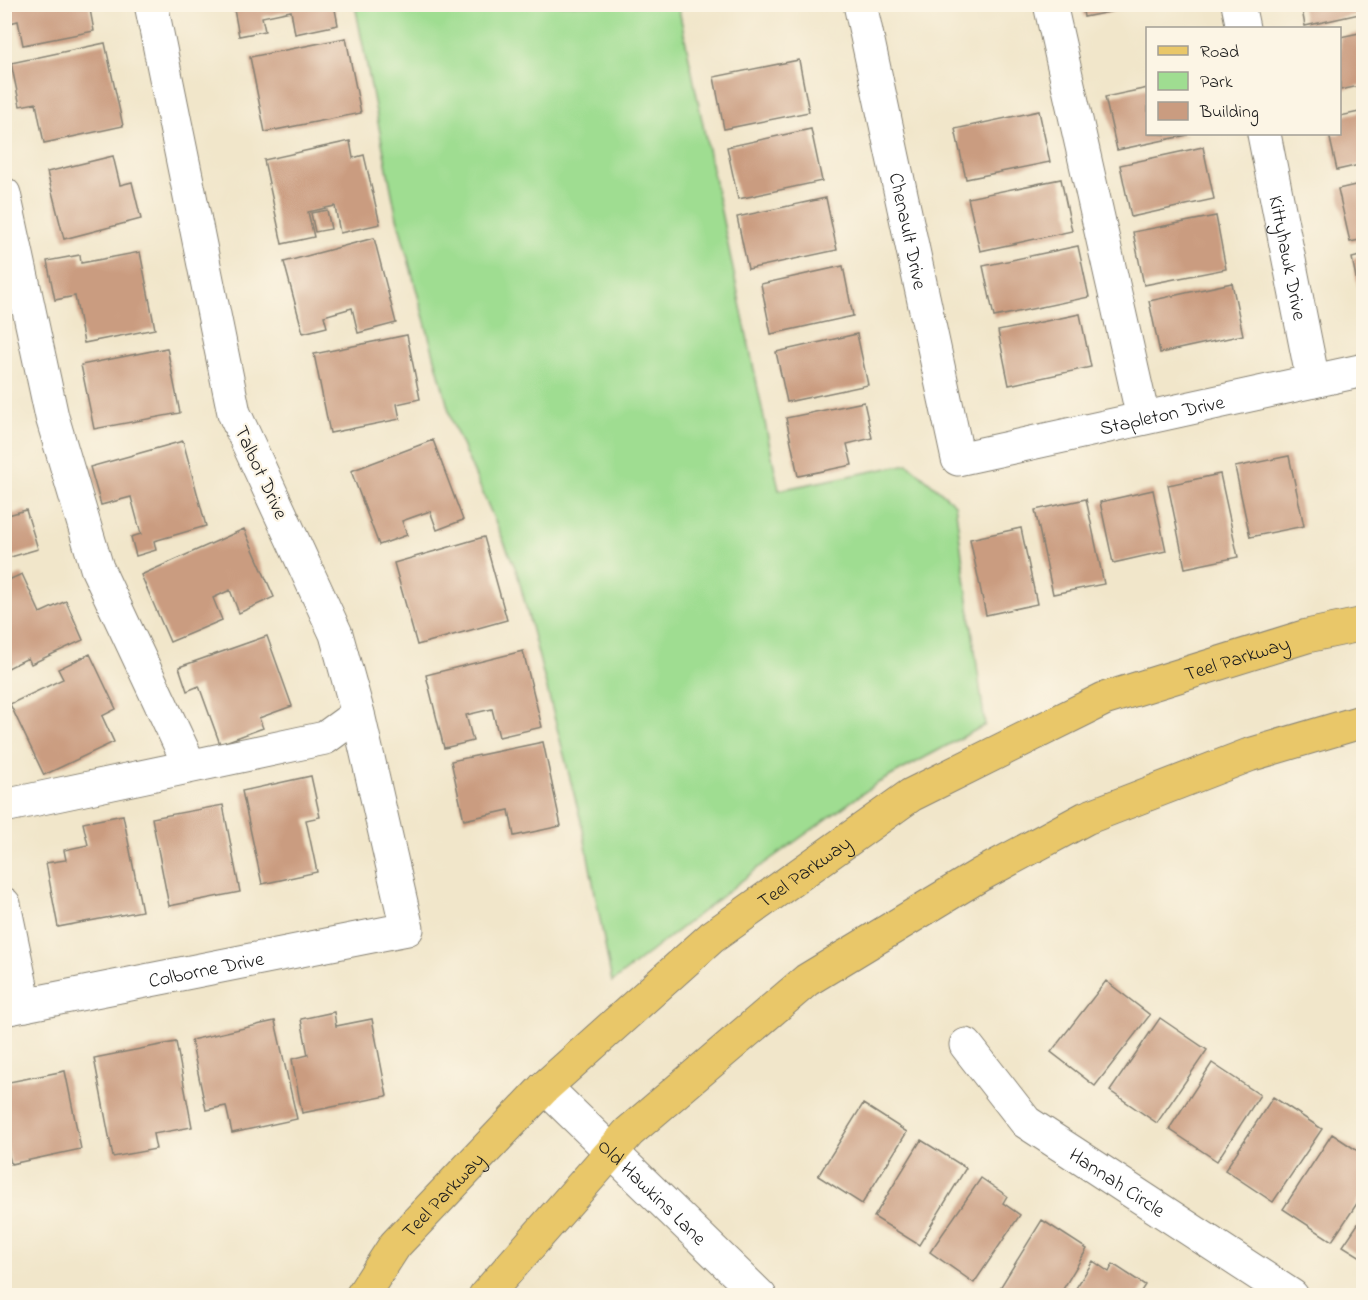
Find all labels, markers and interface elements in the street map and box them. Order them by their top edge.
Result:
legend [1146,27,1341,135]
text: Road [1200,40,1239,66]
text: Park [1200,70,1233,96]
text: Building [1199,100,1259,127]
street label: Chenault Drive [880,170,933,292]
street label: Kittyhawk Drive [1260,193,1313,323]
street label: Stapleton Drive [1097,389,1227,445]
street label: Talbot Drive [225,422,294,525]
street label: Teel Parkway [1181,630,1294,690]
street label: Teel Parkway [753,830,858,917]
street label: Colborne Drive [146,946,267,997]
street label: Old Hawkins Lane [590,1133,712,1253]
street label: Hannah Circle [1062,1142,1170,1226]
street label: Teel Parkway [396,1147,493,1246]

